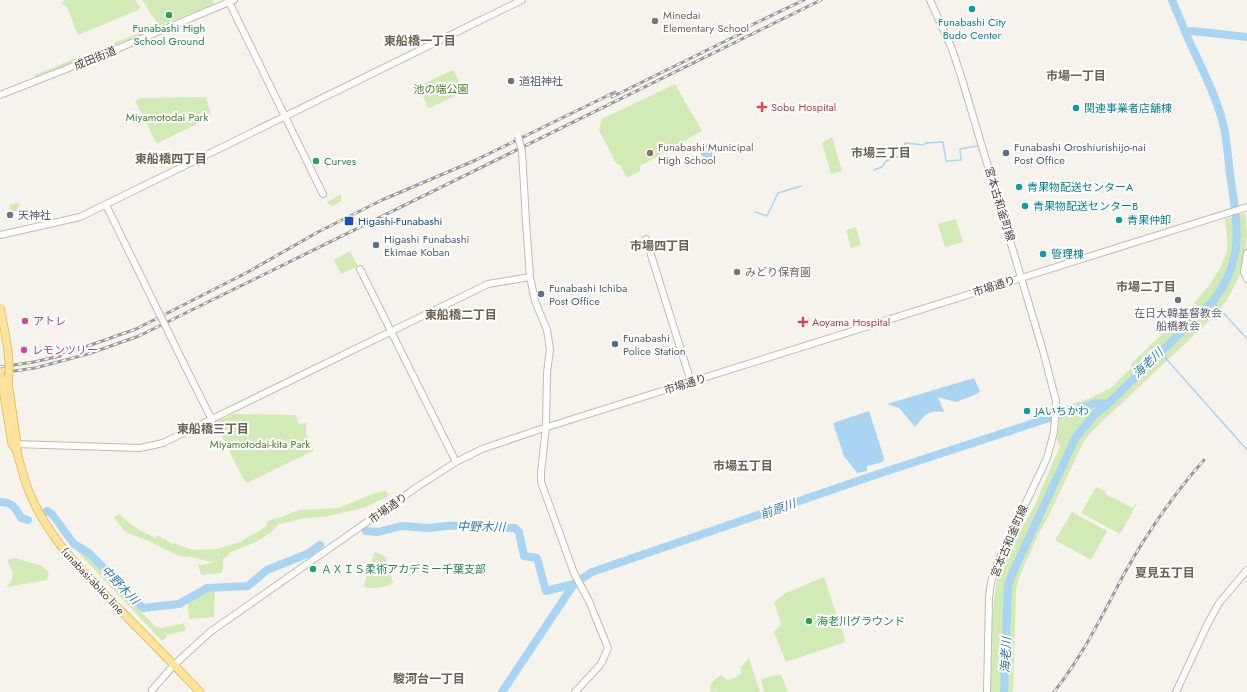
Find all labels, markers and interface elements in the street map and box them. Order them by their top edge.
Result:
marker: Funabashi City Budo Center [967,4,977,14]
place label: Minedai Elementary School [663,7,749,36]
marker: Funabashi High School Ground [164,10,174,20]
place label: Funabashi City Budo Center [938,14,1006,43]
marker: Minedai Elementary School [650,16,660,26]
place label: Funabashi High School Ground [133,20,205,49]
district label: 東船橋一丁目 [384,32,456,50]
street label: 成田街道 [72,42,118,74]
district label: 市場一丁目 [1046,67,1106,85]
place label: 道祖神社 [519,73,563,89]
marker: 道祖神社 [506,76,516,86]
park label: 池の端公園 [414,81,469,97]
place label: Sobu Hospital [771,99,836,115]
place label: 関連事業者店舗棟 [1084,100,1172,116]
marker: Sobu Hospital [756,101,768,113]
marker: 関連事業者店舗棟 [1071,103,1081,113]
park label: Miyamotodai Park [126,109,208,125]
place label: Funabashi Municipal High School [658,139,754,168]
place label: Funabashi Oroshiurishijo-nai Post Office [1014,139,1146,168]
district label: 市場三丁目 [851,144,911,162]
marker: Funabashi Municipal High School [645,148,655,158]
marker: Funabashi Oroshiurishijo-nai Post Office [1001,148,1011,158]
district label: 東船橋四丁目 [135,150,207,168]
place label: Curves [324,153,357,169]
marker: Curves [311,156,321,166]
street label: 宮本古和釜町線 [981,165,1019,243]
place label: 青果物配送センターA [1027,179,1134,195]
marker: 青果物配送センターA [1014,182,1024,192]
place label: 青果物配送センターB [1033,198,1138,214]
marker: 青果物配送センターB [1020,201,1030,211]
place label: 天神社 [18,207,51,223]
marker: 天神社 [5,210,15,220]
place label: 青果仲卸 [1127,212,1171,228]
place label: Higashi-Funabashi [358,213,443,229]
marker: Higashi-Funabashi [343,215,355,227]
marker: 青果仲卸 [1114,215,1124,225]
place label: Higashi Funabashi Ekimae Koban [384,231,470,260]
district label: 市場四丁目 [630,237,690,255]
marker: Higashi Funabashi Ekimae Koban [371,240,381,250]
place label: 管理棟 [1051,246,1084,262]
marker: 管理棟 [1038,249,1048,259]
place label: みどり保育園 [745,264,811,280]
marker: みどり保育園 [732,267,742,277]
street label: 市場通り [971,272,1017,300]
district label: 市場二丁目 [1116,278,1176,296]
place label: Funabashi Ichiba Post Office [549,280,627,309]
marker: Funabashi Ichiba Post Office [536,289,546,299]
marker: 在日大韓基督教会 船橋教会 [1173,295,1183,305]
place label: 在日大韓基督教会 船橋教会 [1134,305,1222,334]
district label: 東船橋二丁目 [425,306,497,324]
place label: アトレ [33,313,66,329]
place label: Aoyama Hospital [812,314,890,330]
marker: アトレ [20,316,30,326]
marker: Aoyama Hospital [797,316,809,328]
place label: Funabashi Police Station [623,330,686,359]
marker: Funabashi Police Station [610,339,620,349]
place label: レモンツリー [32,342,98,358]
water label: 海老川 [1129,343,1169,382]
marker: レモンツリー [19,345,29,355]
street label: 市場通り [662,370,708,398]
place label: JAいちかわ [1033,403,1089,419]
marker: JAいちかわ [1022,406,1032,416]
district label: 東船橋三丁目 [177,420,249,438]
park label: Miyamotodai-kita Park [210,436,310,452]
district label: 市場五丁目 [713,457,773,475]
street label: 市場通り [365,489,411,527]
water label: 前原川 [758,494,800,523]
street label: 宮本古和釜町線 [987,502,1031,580]
water label: 中野木川 [457,518,507,536]
street label: funabasi-abiko line [58,544,129,618]
water label: 中野木川 [97,561,145,610]
place label: ＡＸＩＳ柔術アカデミー千葉支部 [321,561,486,577]
marker: ＡＸＩＳ柔術アカデミー千葉支部 [308,564,318,574]
district label: 夏見五丁目 [1135,564,1195,582]
place label: 海老川グラウンド [817,613,905,629]
marker: 海老川グラウンド [804,616,814,626]
water label: 海老川 [996,635,1016,673]
district label: 駿河台一丁目 [393,670,465,688]

